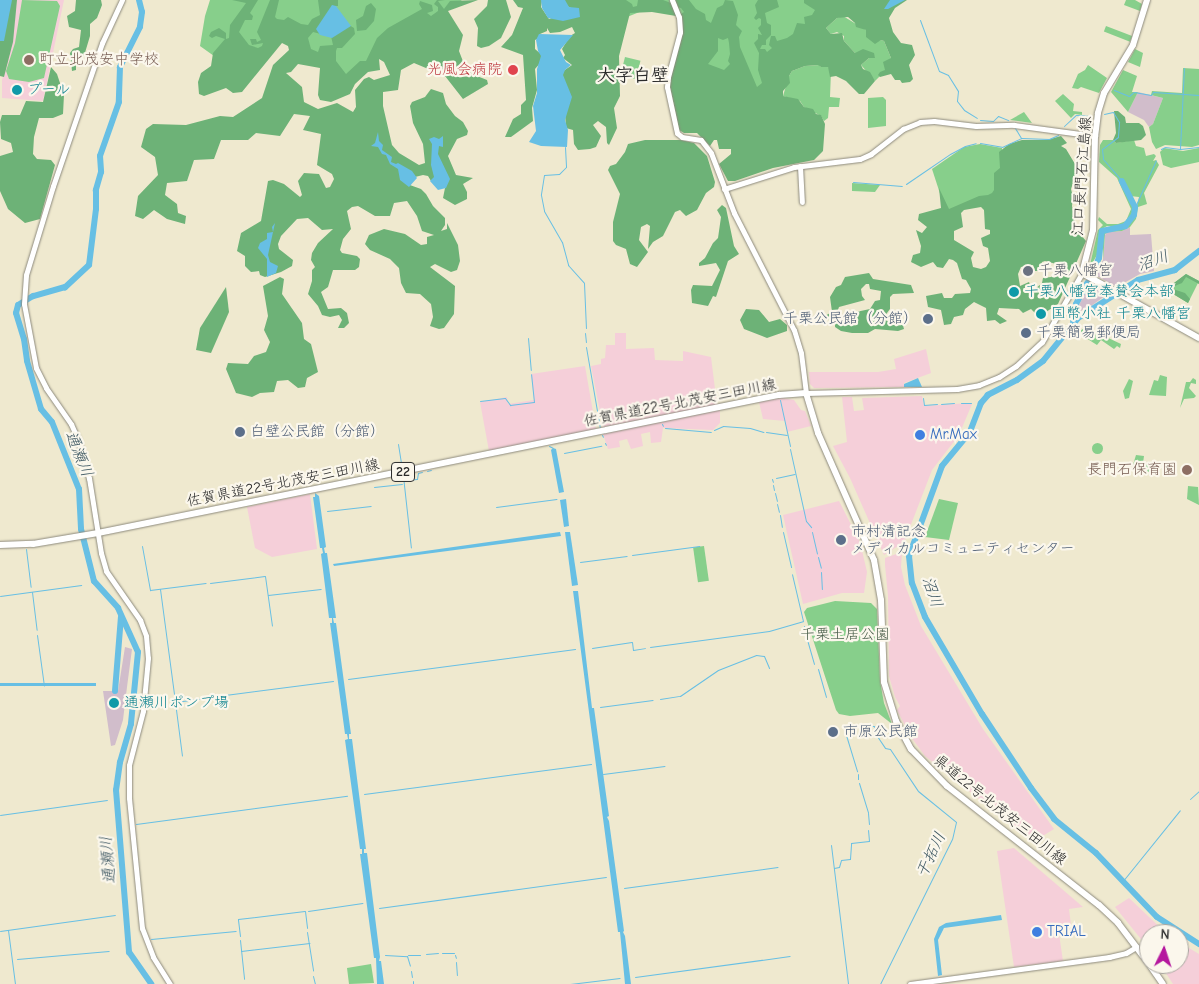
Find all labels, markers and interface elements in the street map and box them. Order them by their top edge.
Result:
place label: 町立北茂安中学校 [39,51,159,69]
marker: 町立北茂安中学校 [23,54,35,66]
place label: 光風会病院 [427,61,502,79]
marker: 光風会病院 [506,63,520,77]
district label: 大字白壁 [597,65,669,87]
place label: プール [27,81,71,99]
marker: プール [11,84,23,96]
street label: 江口長門石江島線 [1069,116,1095,236]
water label: 沼川 [1135,247,1171,275]
place label: 千栗八幡宮 [1038,262,1113,280]
marker: 千栗八幡宮 [1022,265,1034,277]
place label: 千栗八幡宮奉賛会本部 [1024,283,1174,301]
marker: 千栗八幡宮奉賛会本部 [1008,286,1020,298]
place label: 国幣小社 千栗八幡宮 [1051,305,1191,323]
marker: 国幣小社 千栗八幡宮 [1035,308,1047,320]
place label: 千栗公民館（分館） [783,310,918,328]
marker: 千栗公民館（分館） [922,313,934,325]
place label: 千栗簡易郵便局 [1036,324,1141,342]
marker: 千栗簡易郵便局 [1020,327,1032,339]
street label: 佐賀県道22号北茂安三田川線 [582,375,778,431]
place label: 白壁公民館（分館） [250,423,385,441]
marker: 白壁公民館（分館） [234,426,246,438]
place label: Mr.Max [930,426,977,444]
water label: 通瀬川 [61,428,97,480]
marker: Mr.Max [914,429,926,441]
street label: 佐賀県道22号北茂安三田川線 [185,455,381,511]
road number: 22 [390,461,416,484]
place label: 長門石保育園 [1087,461,1177,479]
marker: 長門石保育園 [1181,464,1193,476]
place label: 市村清記念 メディカルコミュニティセンター [851,522,1076,557]
marker: 市村清記念 メディカルコミュニティセンター [835,534,847,546]
water label: 沼川 [918,574,946,610]
park label: 千栗土居公園 [800,626,890,644]
place label: 通瀬川ポンプ場 [124,694,229,712]
marker: 通瀬川ポンプ場 [108,697,120,709]
place label: 市原公民館 [843,723,918,741]
marker: 市原公民館 [827,726,839,738]
street label: 県道22号北茂安三田川線 [930,751,1070,869]
water label: 干拓川 [912,829,950,881]
water label: 通瀬川 [96,835,120,885]
place label: TRIAL [1047,923,1086,941]
north arrow [1139,924,1189,974]
marker: TRIAL [1031,926,1043,938]
text: N [1160,926,1170,943]

